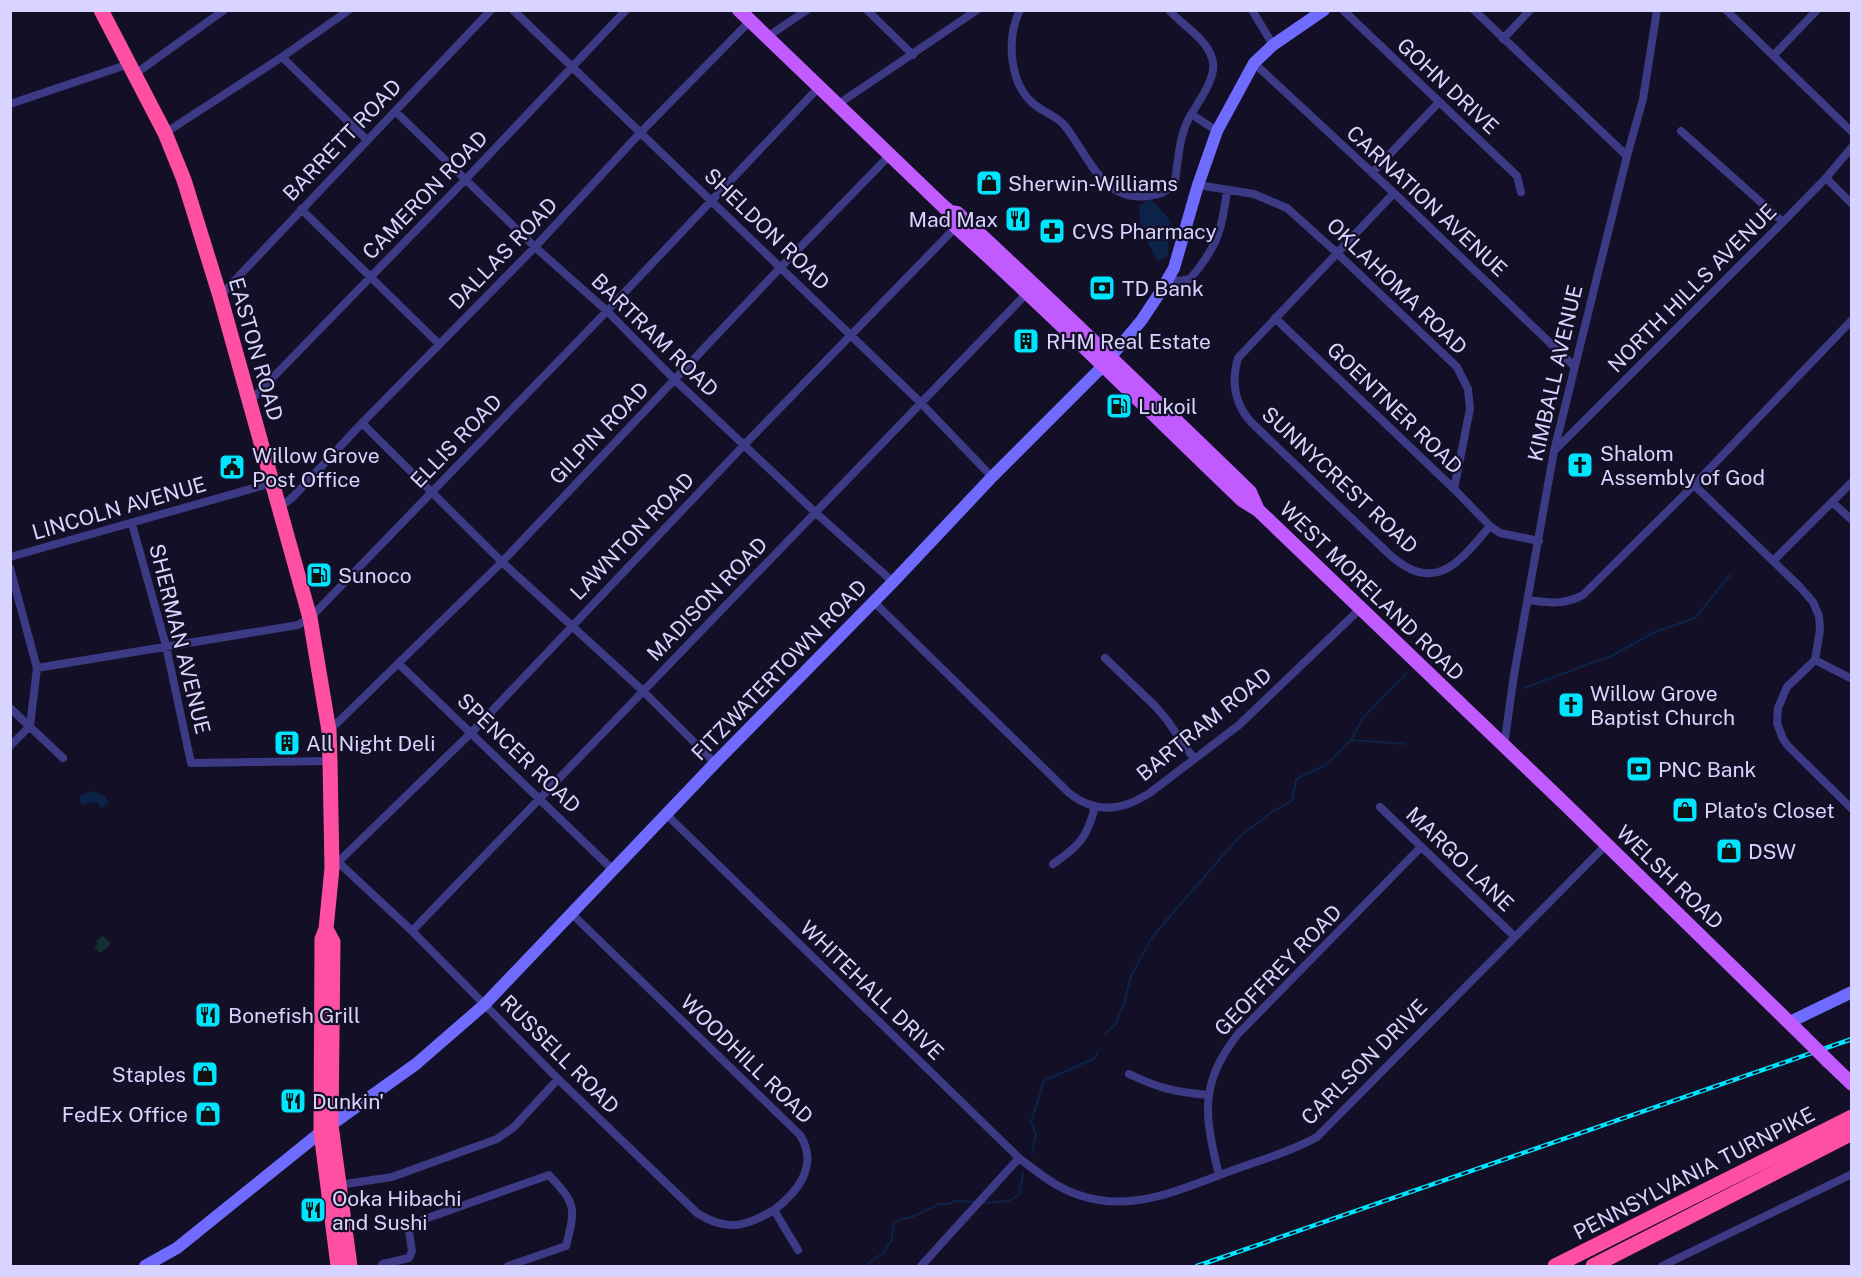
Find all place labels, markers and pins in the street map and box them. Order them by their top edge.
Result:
shop icon: Sherwin-Williams [974,168,1004,198]
place label: Sherwin-Williams [1008,171,1178,196]
restaurant icon: Mad Max [1003,204,1033,234]
place label: Mad Max [908,207,998,232]
pharmacy icon: CVS Pharmacy [1037,216,1067,246]
place label: CVS Pharmacy [1072,219,1217,244]
bank icon: TD Bank [1087,273,1117,303]
place label: TD Bank [1122,276,1204,301]
building icon: RHM Real Estate [1011,326,1041,356]
place label: RHM Real Estate [1046,329,1211,354]
fuel station icon: Lukoil [1104,391,1134,421]
place label: Lukoil [1138,394,1197,419]
place label: Shalom Assembly of God [1600,441,1765,490]
place label: Willow Grove Post Office [252,443,380,492]
church icon: Shalom Assembly of God [1565,450,1595,480]
public building icon: Willow Grove Post Office [217,452,247,482]
fuel station icon: Sunoco [304,560,334,590]
place label: Sunoco [338,563,412,588]
place label: Willow Grove Baptist Church [1590,681,1735,730]
church icon: Willow Grove Baptist Church [1556,690,1586,720]
building icon: All Night Deli [272,728,302,758]
place label: All Night Deli [306,731,435,756]
bank icon: PNC Bank [1624,754,1654,784]
place label: PNC Bank [1658,757,1757,782]
shop icon: Plato's Closet [1670,795,1700,825]
place label: Plato's Closet [1704,798,1835,823]
shop icon: DSW [1714,836,1744,866]
place label: DSW [1748,839,1796,864]
restaurant icon: Bonefish Grill [193,1000,223,1030]
place label: Bonefish Grill [228,1003,360,1028]
shop icon: Staples [190,1059,220,1089]
place label: Staples [112,1062,186,1087]
restaurant icon: Dunkin' [278,1086,308,1116]
place label: Dunkin' [312,1089,384,1114]
shop icon: FedEx Office [193,1099,223,1129]
place label: FedEx Office [62,1102,188,1127]
place label: Ooka Hibachi and Sushi [332,1186,461,1235]
restaurant icon: Ooka Hibachi and Sushi [298,1195,328,1225]

